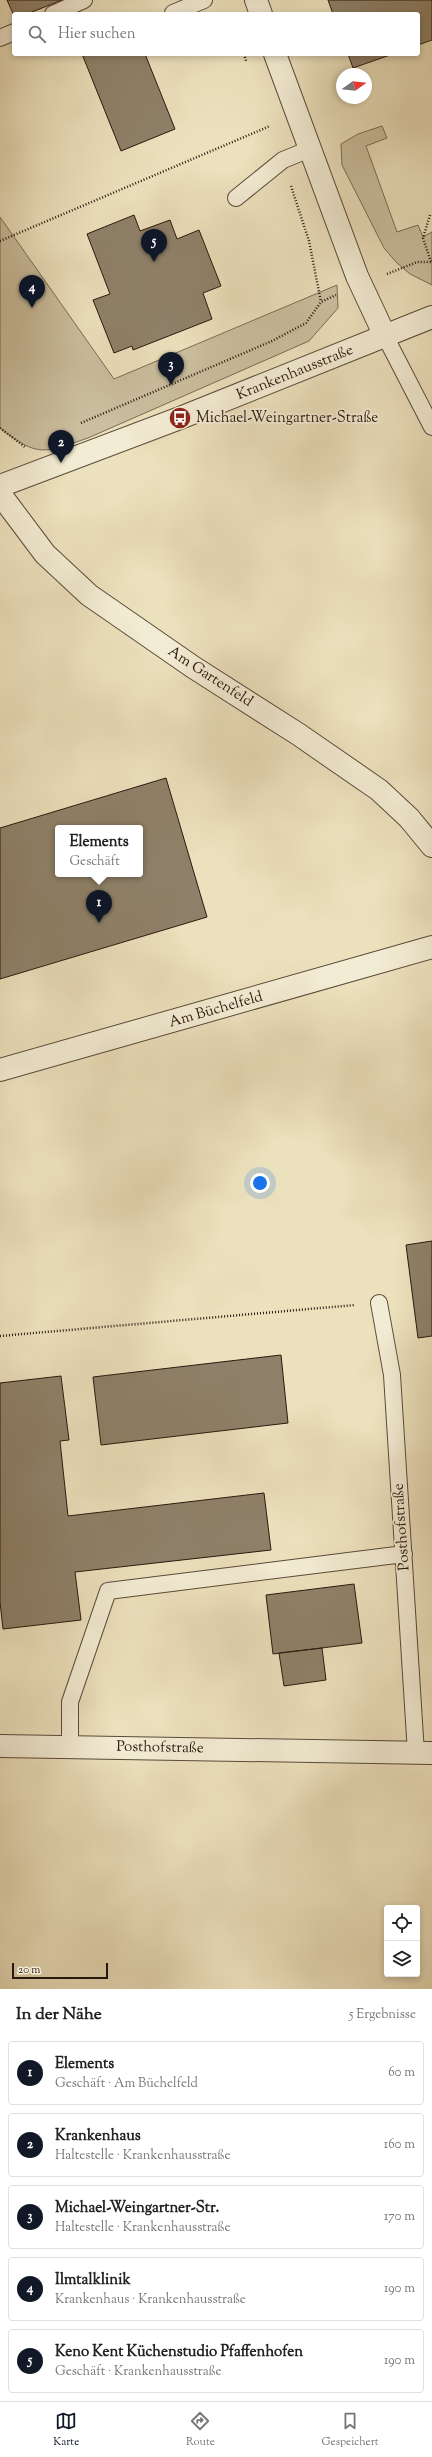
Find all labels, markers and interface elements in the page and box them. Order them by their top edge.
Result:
search box [12,12,420,56]
icon: search [26,23,48,45]
text: Hier suchen [58,24,136,45]
north arrow [336,68,372,104]
pin: 5 [141,229,167,262]
pin: 4 [19,275,45,308]
street label: Krankenhausstraße [233,340,357,406]
pin: 3 [158,352,184,385]
bus stop icon: Michael-Weingartner-Straße [167,405,193,431]
place label: Michael-Weingartner-Straße [196,408,378,429]
pin: 2 [48,430,74,463]
street label: Am Gartenfeld [163,642,257,713]
popup [55,825,143,877]
text: Elements [69,832,129,853]
text: Geschäft [69,853,120,871]
pin: 1 [86,890,112,923]
street label: Am Büchelfeld [167,986,266,1033]
your location [250,1173,270,1193]
street label: Posthofstraße [388,1483,416,1571]
street label: Posthofstraße [116,1737,204,1759]
map controls [384,1905,420,1977]
button: locate [384,1905,420,1941]
button: layers [384,1941,420,1977]
scale bar [12,1961,108,1980]
text: 20 m [18,1962,40,1978]
text: In der Nähe [16,2003,102,2027]
text: 5 Ergebnisse [349,2006,416,2024]
text: Elements [55,2054,114,2075]
text: 1 [28,2064,32,2082]
text: 60 m [388,2064,415,2082]
text: Geschäft · Am Büchelfeld [55,2075,198,2093]
text: Krankenhaus [55,2126,141,2147]
text: 2 [27,2136,33,2154]
text: 160 m [384,2136,415,2154]
text: Haltestelle · Krankenhausstraße [55,2147,230,2165]
text: Michael-Weingartner-Str. [55,2198,219,2219]
text: 3 [27,2208,33,2226]
text: 170 m [384,2208,415,2226]
text: Haltestelle · Krankenhausstraße [55,2219,230,2237]
text: Ilmtalklinik [55,2270,131,2291]
text: 4 [27,2280,33,2298]
text: 190 m [384,2280,415,2298]
text: Krankenhaus · Krankenhausstraße [55,2291,246,2309]
text: Keno Kent Küchenstudio Pfaffenhofen [55,2342,303,2363]
text: 5 [28,2352,32,2370]
text: 190 m [384,2352,415,2370]
text: Geschäft · Krankenhausstraße [55,2363,222,2381]
tab: Karte [53,2410,79,2450]
tab: Route [186,2410,215,2450]
tab: Gespeichert [322,2410,379,2450]

